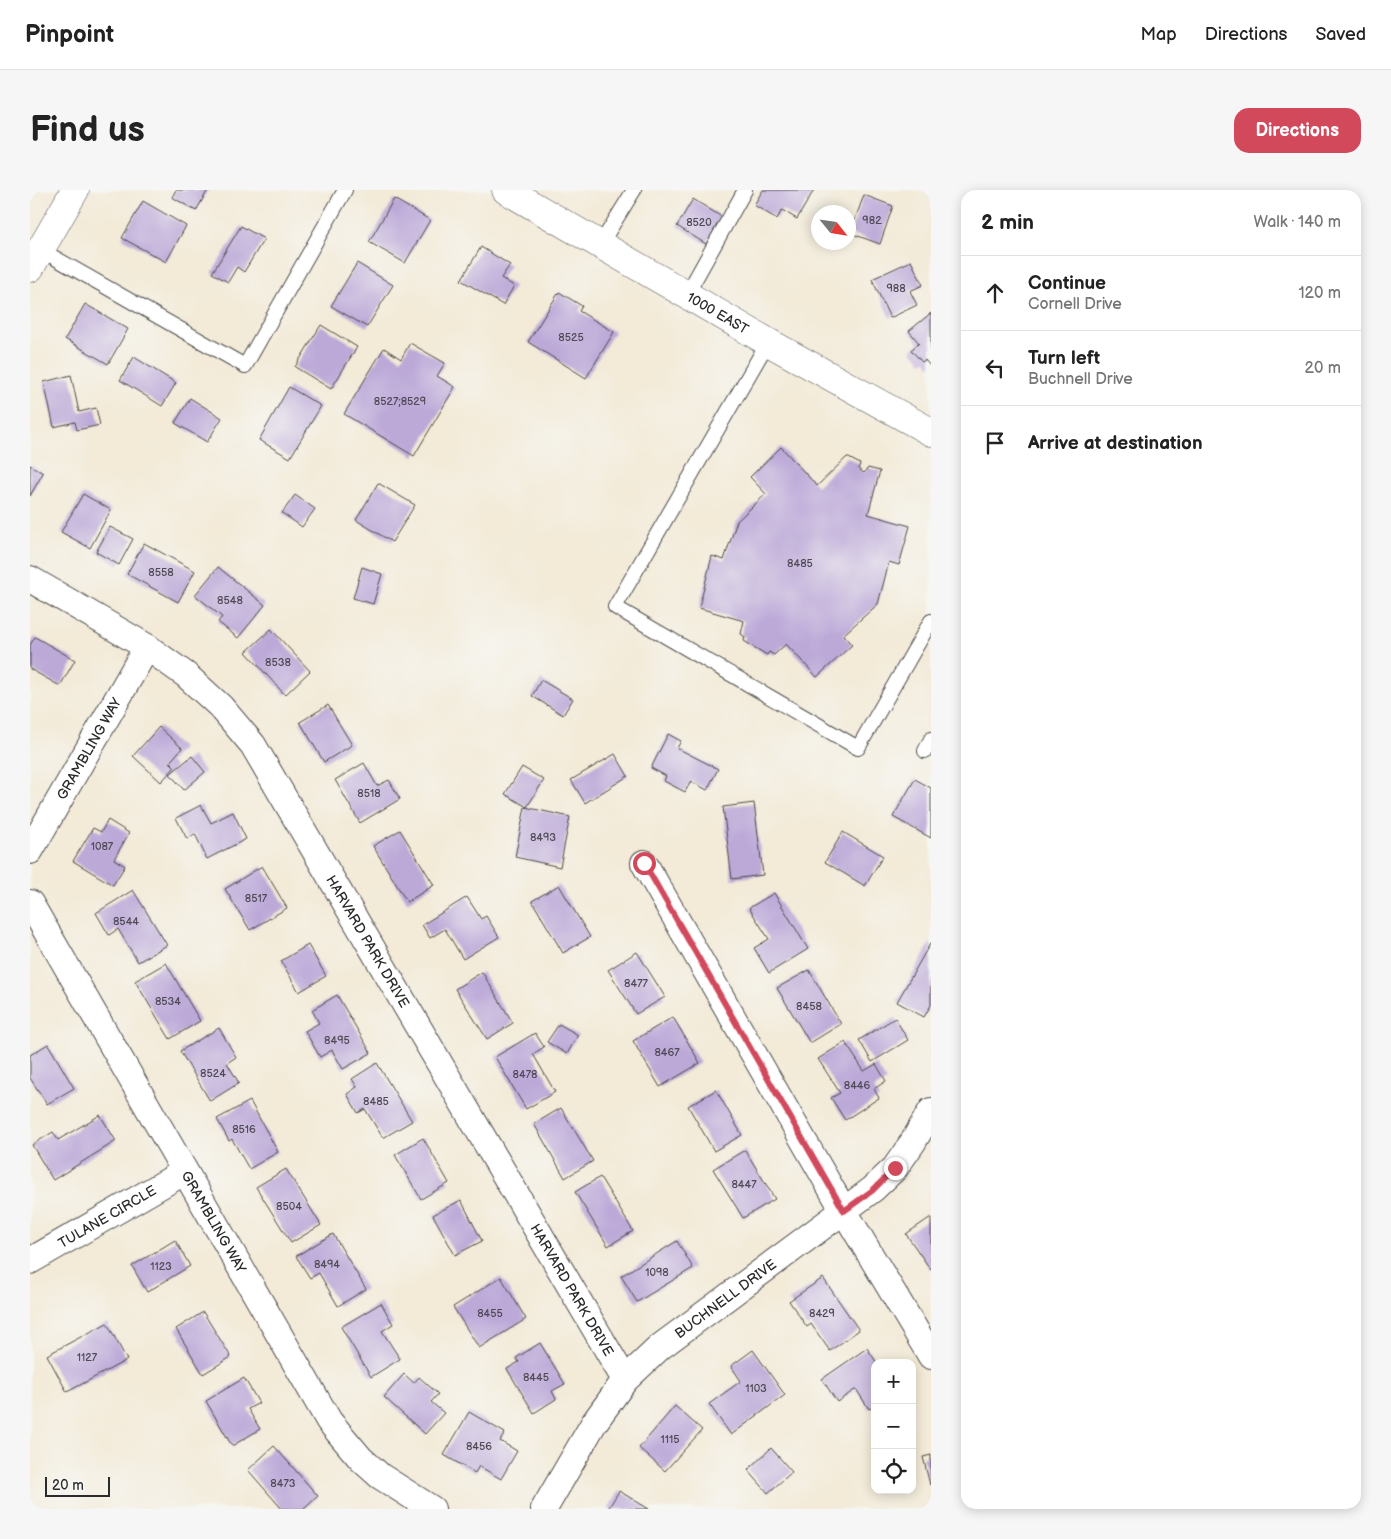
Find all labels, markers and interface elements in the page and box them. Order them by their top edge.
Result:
text: Pinpoint [25,20,114,49]
text: Map [1141,24,1177,45]
text: Directions [1205,24,1287,45]
text: Saved [1315,24,1366,45]
button: Directions [1234,108,1361,153]
text: Find us [30,109,145,152]
north arrow [811,205,856,250]
text: 2 min [981,210,1034,235]
text: Walk · 140 m [1254,213,1341,232]
house number: 982 [862,214,882,227]
house number: 8520 [686,216,712,229]
text: Continue [1028,272,1106,295]
icon: ahead [981,279,1009,307]
house number: 988 [886,282,906,295]
text: 120 m [1298,284,1341,303]
street label: 1000 EAST [684,289,752,338]
text: Cornell Drive [1028,295,1122,314]
house number: 8525 [558,331,584,344]
text: Turn left [1028,347,1100,370]
icon: left [981,354,1009,382]
text: 20 m [1305,359,1341,378]
text: Buchnell Drive [1028,370,1133,389]
house number: 8527;8529 [374,395,426,408]
icon: arrive [981,429,1009,457]
text: Arrive at destination [1028,432,1203,455]
house number: 8485 [787,557,813,570]
house number: 8558 [148,566,174,579]
house number: 8548 [217,594,243,607]
house number: 8538 [265,656,291,669]
street label: GRAMBLING WAY [53,694,125,803]
house number: 8518 [357,787,381,800]
house number: 8493 [530,831,556,844]
house number: 1087 [91,840,114,853]
route start [633,852,656,875]
street label: HARVARD PARK DRIVE [322,872,413,1011]
house number: 8517 [245,892,268,905]
house number: 8544 [113,915,139,928]
house number: 8477 [624,977,649,990]
house number: 8534 [155,995,181,1008]
house number: 8458 [796,1000,822,1013]
house number: 8495 [324,1034,350,1047]
house number: 8467 [654,1046,680,1059]
house number: 8524 [200,1067,226,1080]
house number: 8478 [513,1068,537,1081]
house number: 8446 [844,1079,871,1092]
house number: 8485 [363,1095,389,1108]
house number: 8516 [232,1123,256,1136]
route end [884,1157,907,1180]
street label: GRAMBLING WAY [178,1168,250,1277]
house number: 8447 [731,1178,757,1191]
street label: TULANE CIRCLE [55,1182,159,1252]
house number: 8504 [276,1200,302,1213]
street label: HARVARD PARK DRIVE [526,1221,617,1359]
street label: BUCHNELL DRIVE [672,1256,780,1342]
house number: 8494 [314,1258,340,1271]
house number: 1123 [150,1260,172,1273]
house number: 1098 [645,1266,669,1279]
house number: 8455 [477,1307,503,1320]
house number: 8429 [809,1307,835,1320]
house number: 1127 [77,1351,98,1364]
map controls [871,1359,916,1494]
button: + [871,1359,916,1404]
house number: 8445 [523,1371,549,1384]
house number: 1103 [745,1382,767,1395]
button: − [871,1404,916,1449]
house number: 1115 [660,1433,680,1446]
house number: 8456 [466,1440,492,1453]
button: locate [871,1449,916,1494]
scale bar [45,1474,110,1497]
text: 20 m [52,1477,84,1494]
house number: 8473 [270,1477,296,1490]

